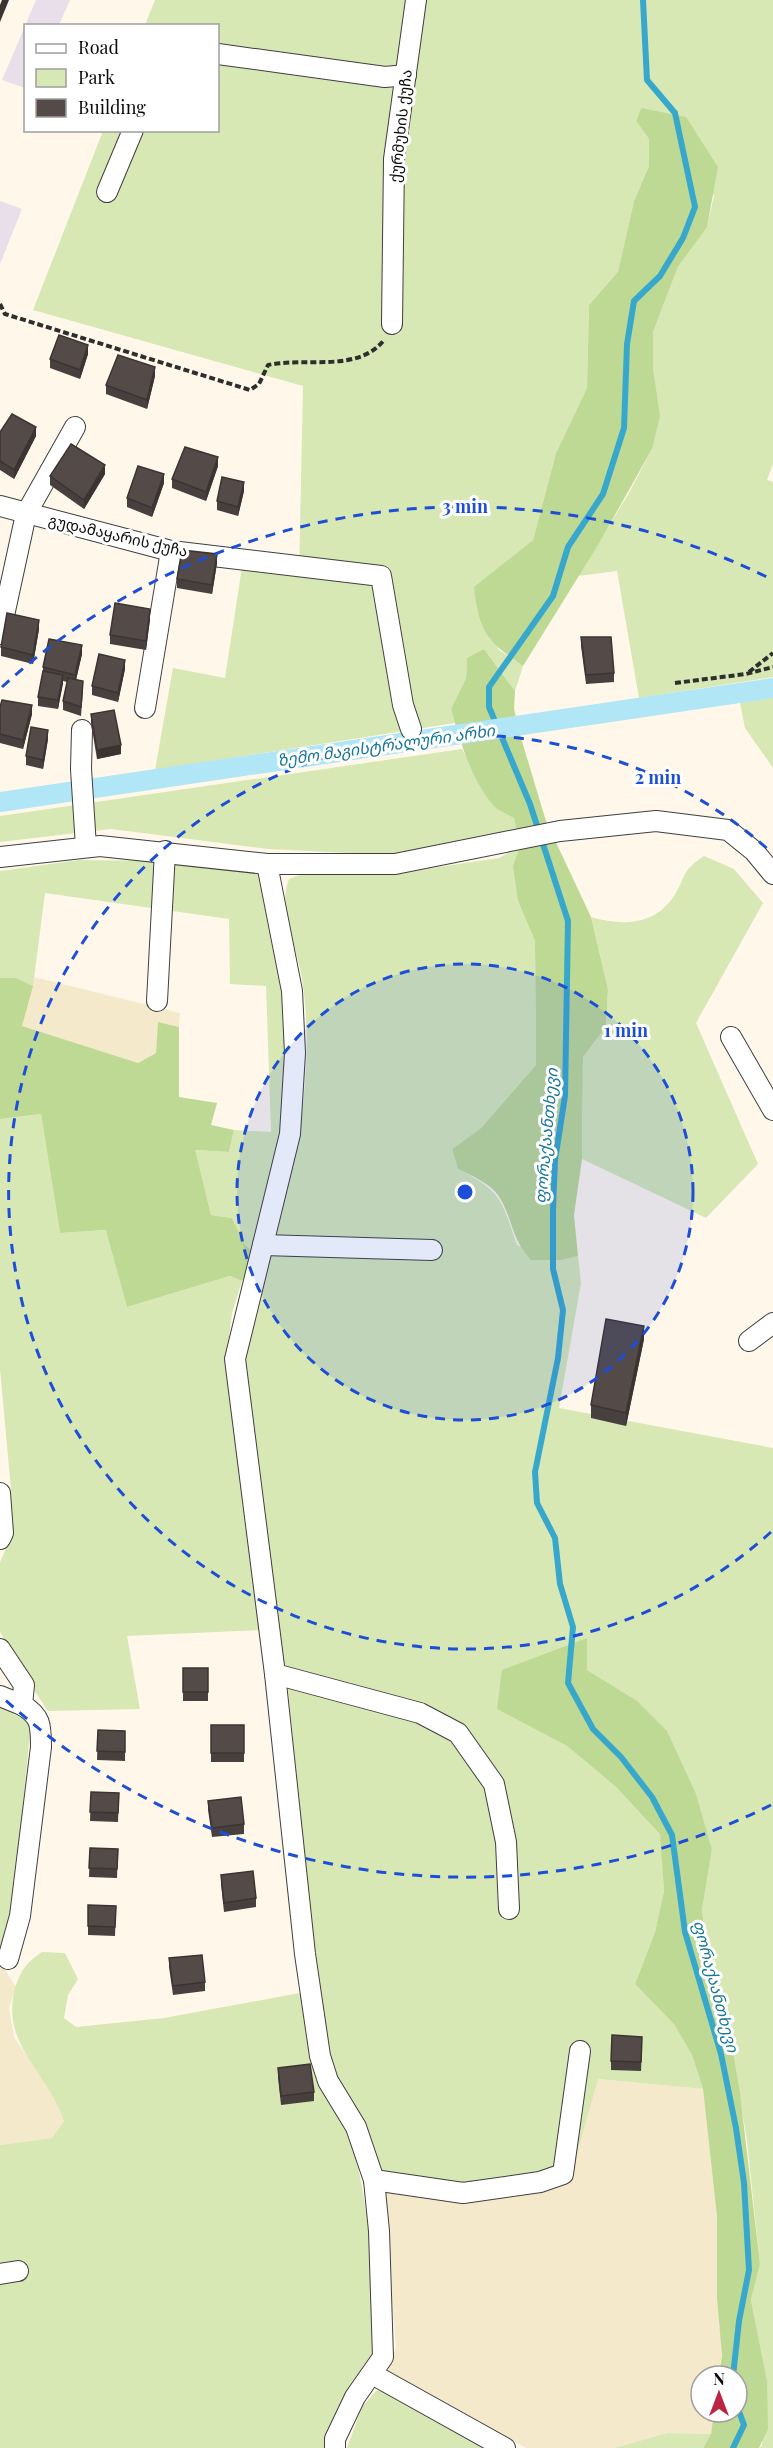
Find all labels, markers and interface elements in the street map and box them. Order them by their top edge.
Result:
legend [24,24,219,132]
text: Road [78,35,119,59]
text: Park [78,65,115,89]
street label: ქურმუხის ქუჩა [384,68,416,183]
text: Building [78,95,146,119]
text: 3 min [442,494,488,518]
street label: გუდამაყარის ქუჩა [47,509,190,561]
water label: ზემო მაგისტრალური არხი [276,719,497,770]
text: 2 min [635,765,681,789]
text: 1 min [604,1018,648,1042]
water label: ფორაქაანთხევი [529,1067,562,1205]
centre of rings [455,1182,475,1202]
water label: ფორაქაანთხევი [689,1918,744,2055]
north arrow [689,2364,749,2424]
text: N [713,2368,725,2389]

